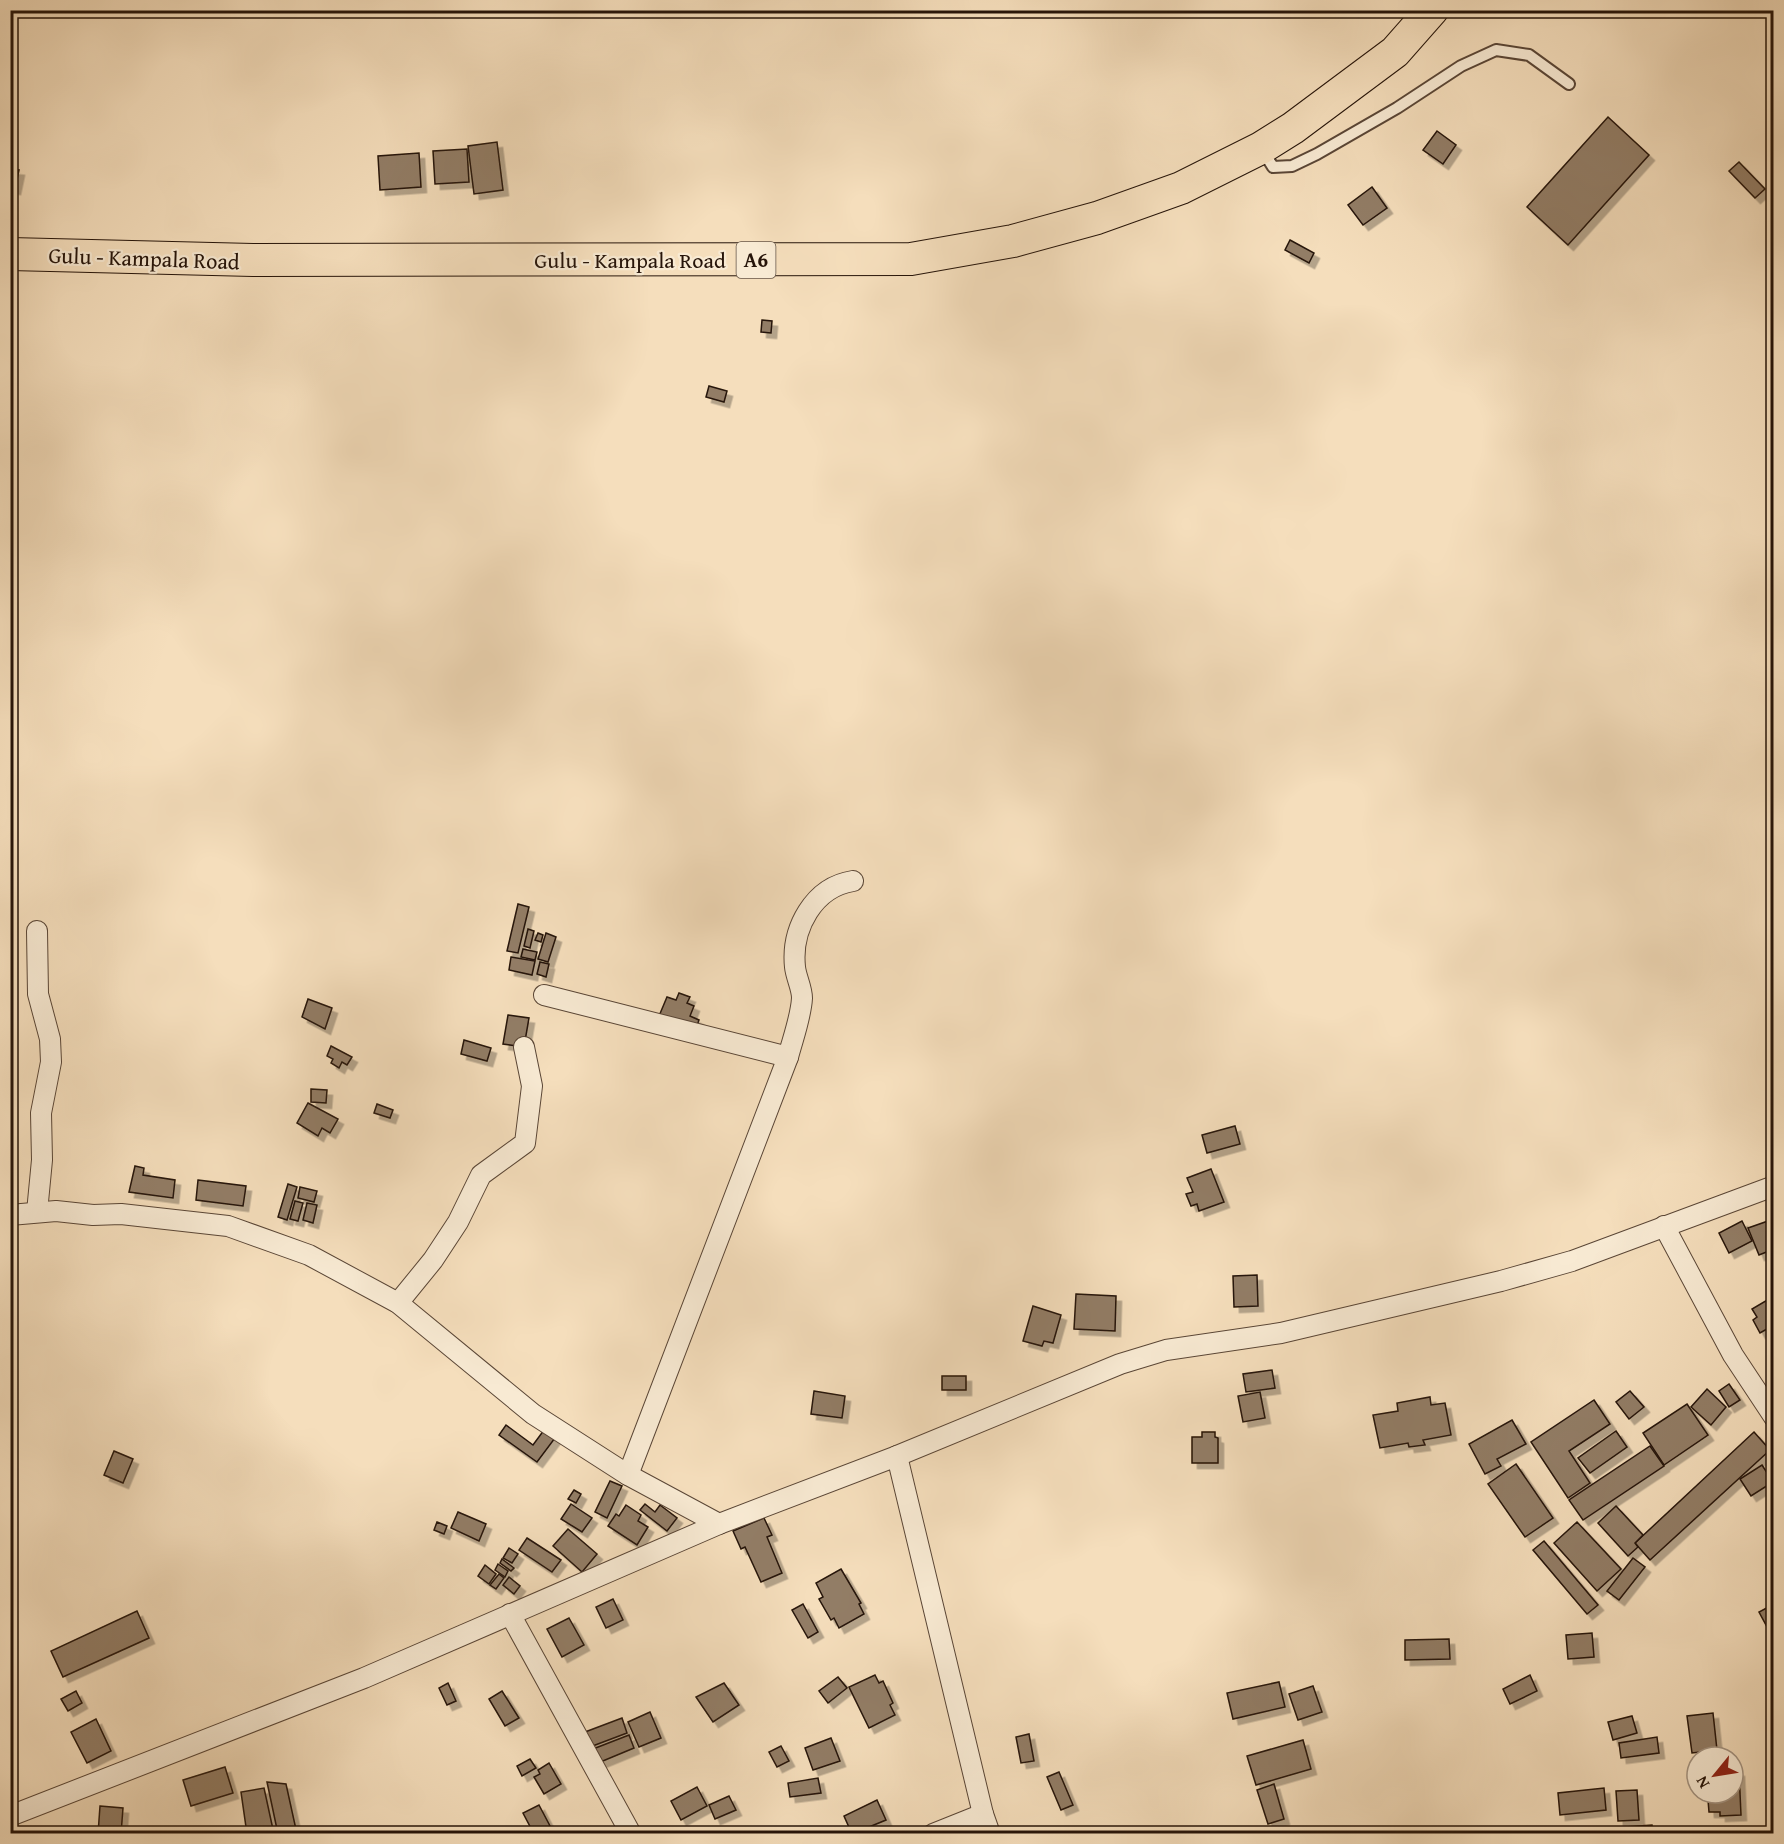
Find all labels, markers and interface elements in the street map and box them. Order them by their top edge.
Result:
street label: Gulu - Kampala Road [48,239,240,277]
road number: A6 [736,242,776,278]
street label: Gulu - Kampala Road [534,244,726,276]
north arrow [1685,1745,1745,1805]
text: N [1689,1772,1715,1793]

